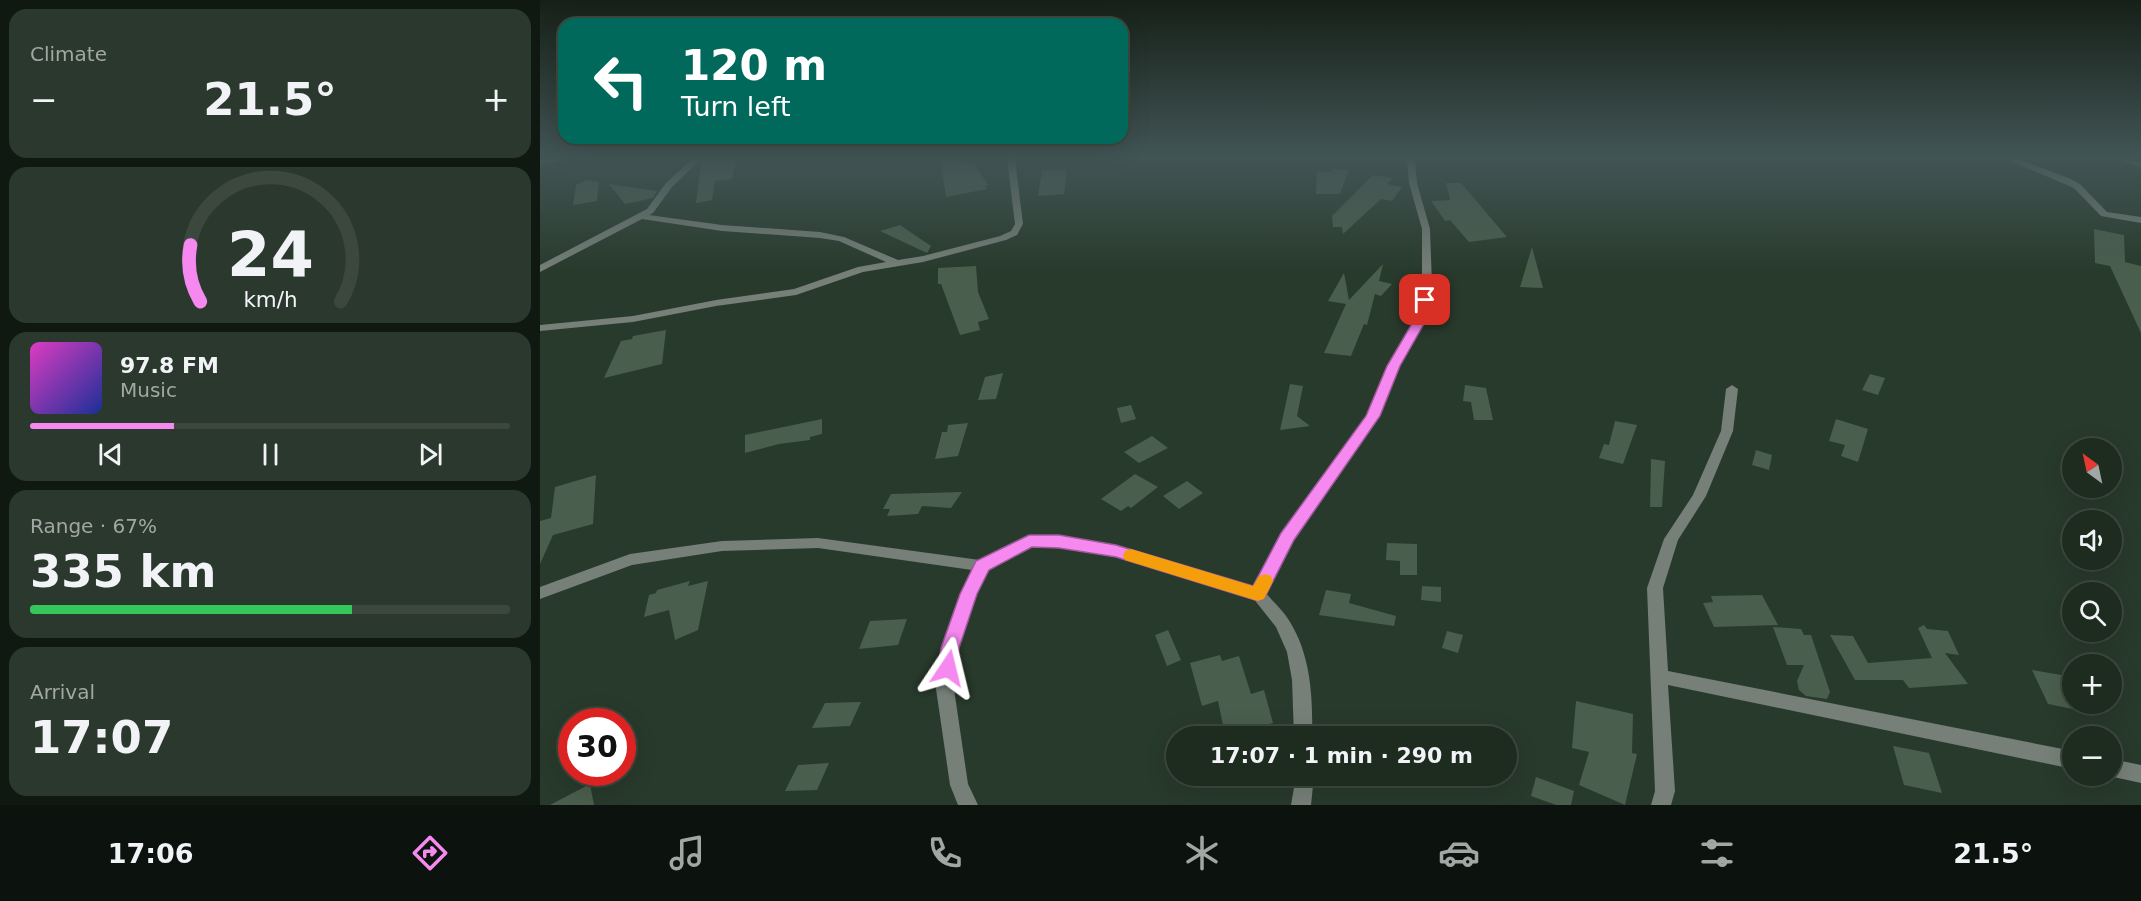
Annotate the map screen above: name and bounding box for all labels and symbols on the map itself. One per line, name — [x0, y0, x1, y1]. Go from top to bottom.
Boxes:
pin — [1399, 274, 1450, 325]
north arrow — [2062, 438, 2122, 498]
position arrow — [916, 636, 980, 700]
speed limit sign: 30 — [558, 708, 636, 786]

